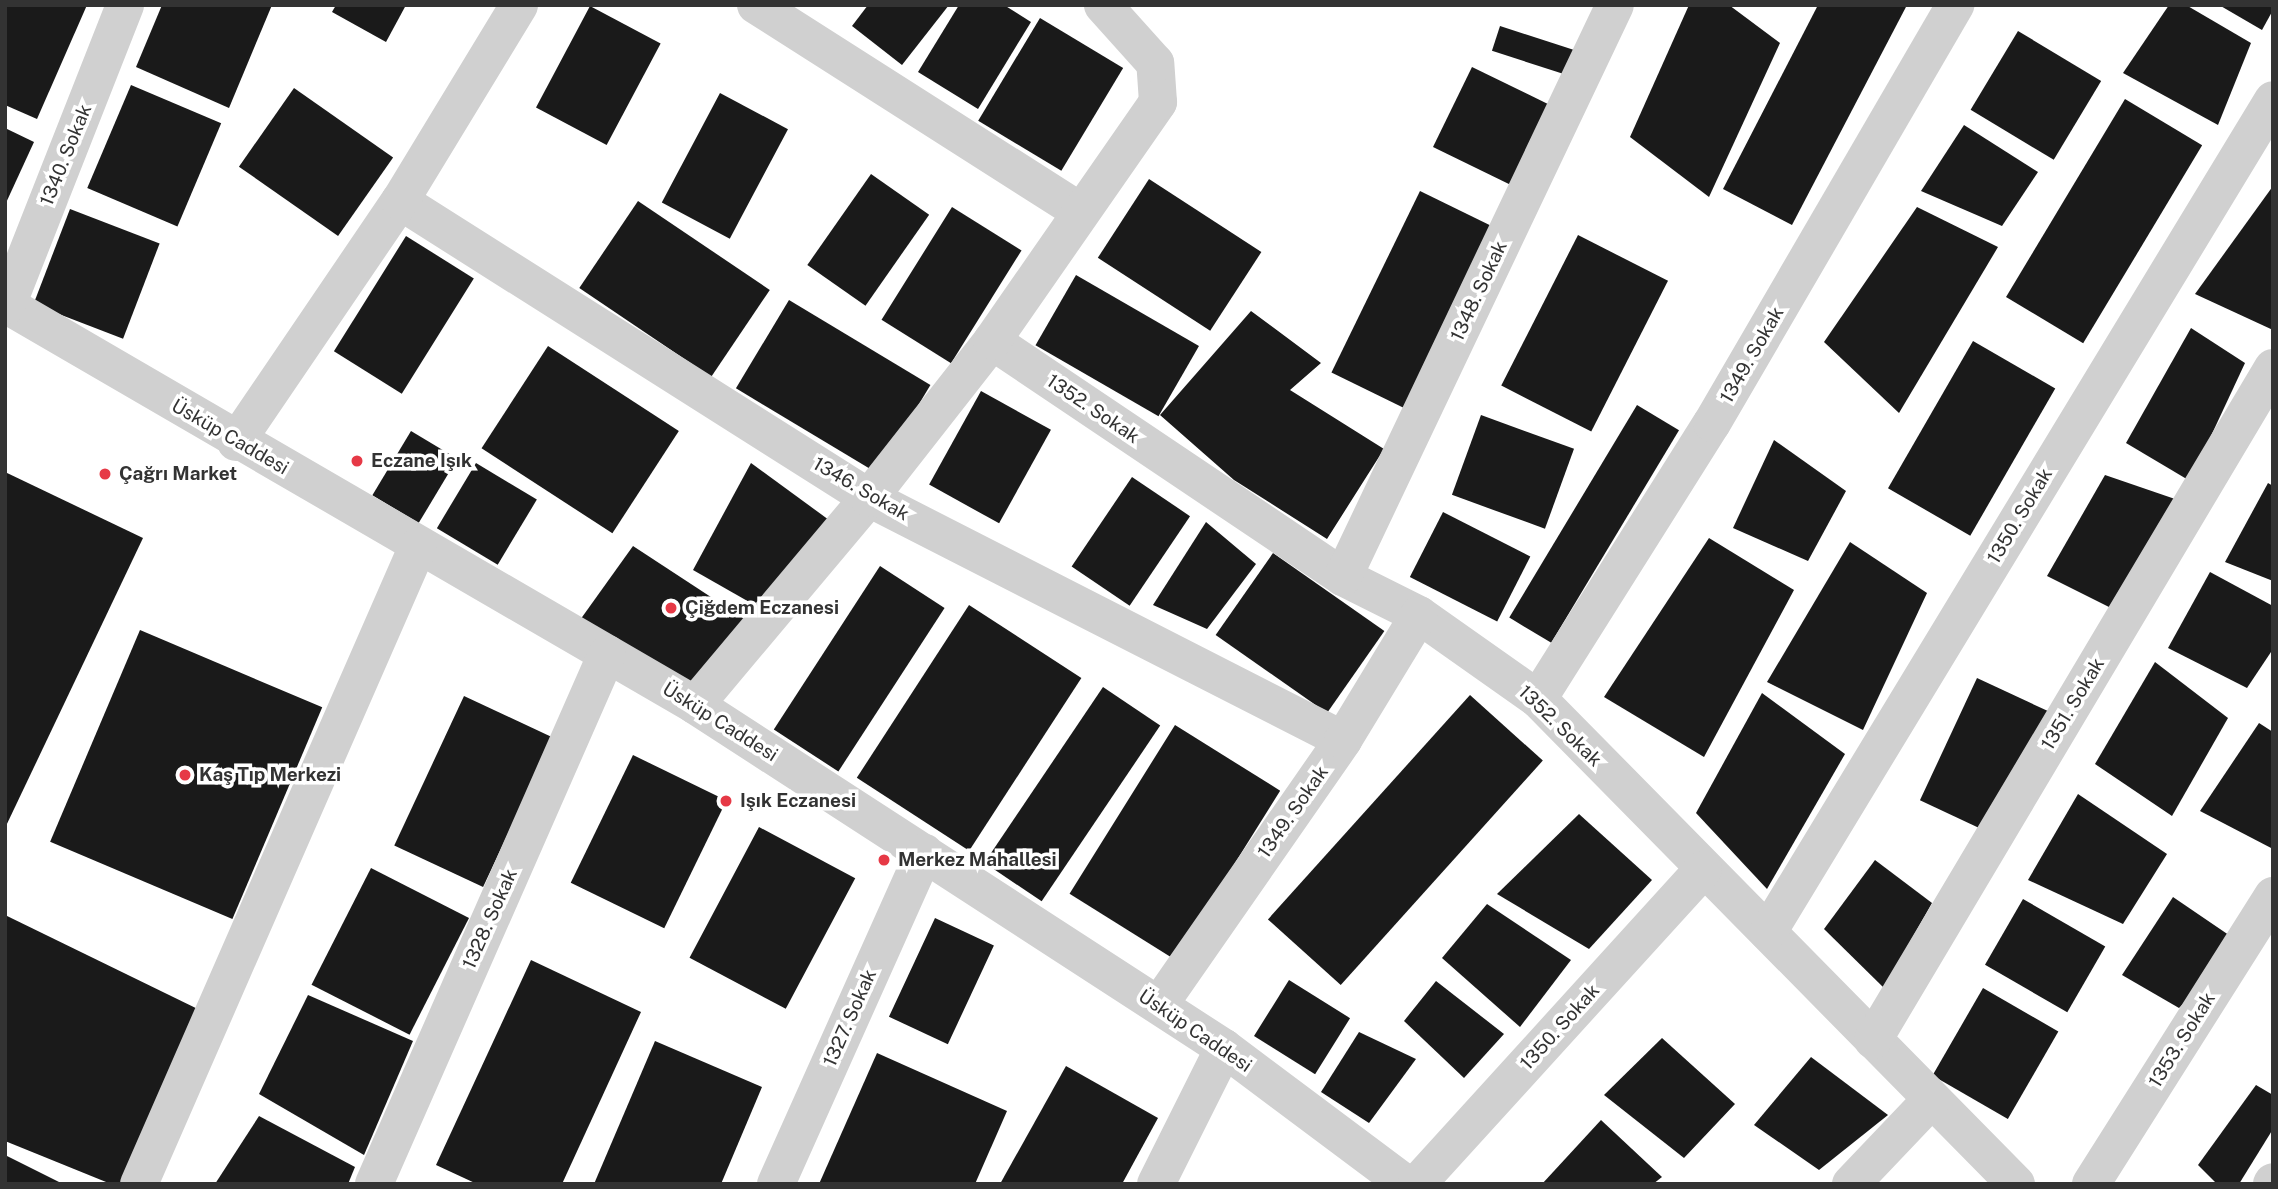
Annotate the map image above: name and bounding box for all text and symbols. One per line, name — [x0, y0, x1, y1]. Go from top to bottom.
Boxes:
street label: 1340. Sokak — [35, 101, 97, 209]
street label: 1348. Sokak — [1446, 237, 1512, 345]
street label: 1349. Sokak — [1715, 303, 1789, 407]
street label: 1352. Sokak — [1042, 370, 1144, 448]
street label: Üsküp Caddesi — [167, 394, 293, 480]
place label: Eczane Işık — [371, 450, 472, 472]
street label: 1346. Sokak — [809, 452, 913, 526]
marker: Eczane Işık — [349, 453, 365, 469]
place label: Çağrı Market — [119, 463, 237, 485]
street label: 1350. Sokak — [1983, 464, 2057, 568]
marker: Çağrı Market — [97, 466, 113, 482]
place label: Çiğdem Eczanesi — [685, 597, 839, 619]
marker: Çiğdem Eczanesi — [663, 600, 679, 616]
street label: 1351. Sokak — [2037, 654, 2109, 754]
street label: Üsküp Caddesi — [658, 677, 782, 767]
street label: 1352. Sokak — [1514, 681, 1606, 771]
street label: 1349. Sokak — [1253, 761, 1333, 863]
place label: Kaş Tıp Merkezi — [199, 764, 341, 786]
marker: Kaş Tıp Merkezi — [177, 767, 193, 783]
place label: Işık Eczanesi — [740, 790, 856, 812]
marker: Işık Eczanesi — [718, 793, 734, 809]
place label: Merkez Mahallesi — [898, 849, 1057, 871]
marker: Merkez Mahallesi — [876, 852, 892, 868]
street label: 1328. Sokak — [458, 865, 522, 973]
street label: 1327. Sokak — [818, 966, 882, 1070]
street label: 1350. Sokak — [1516, 979, 1604, 1075]
street label: Üsküp Caddesi — [1134, 985, 1256, 1077]
street label: 1353. Sokak — [2144, 988, 2220, 1092]

